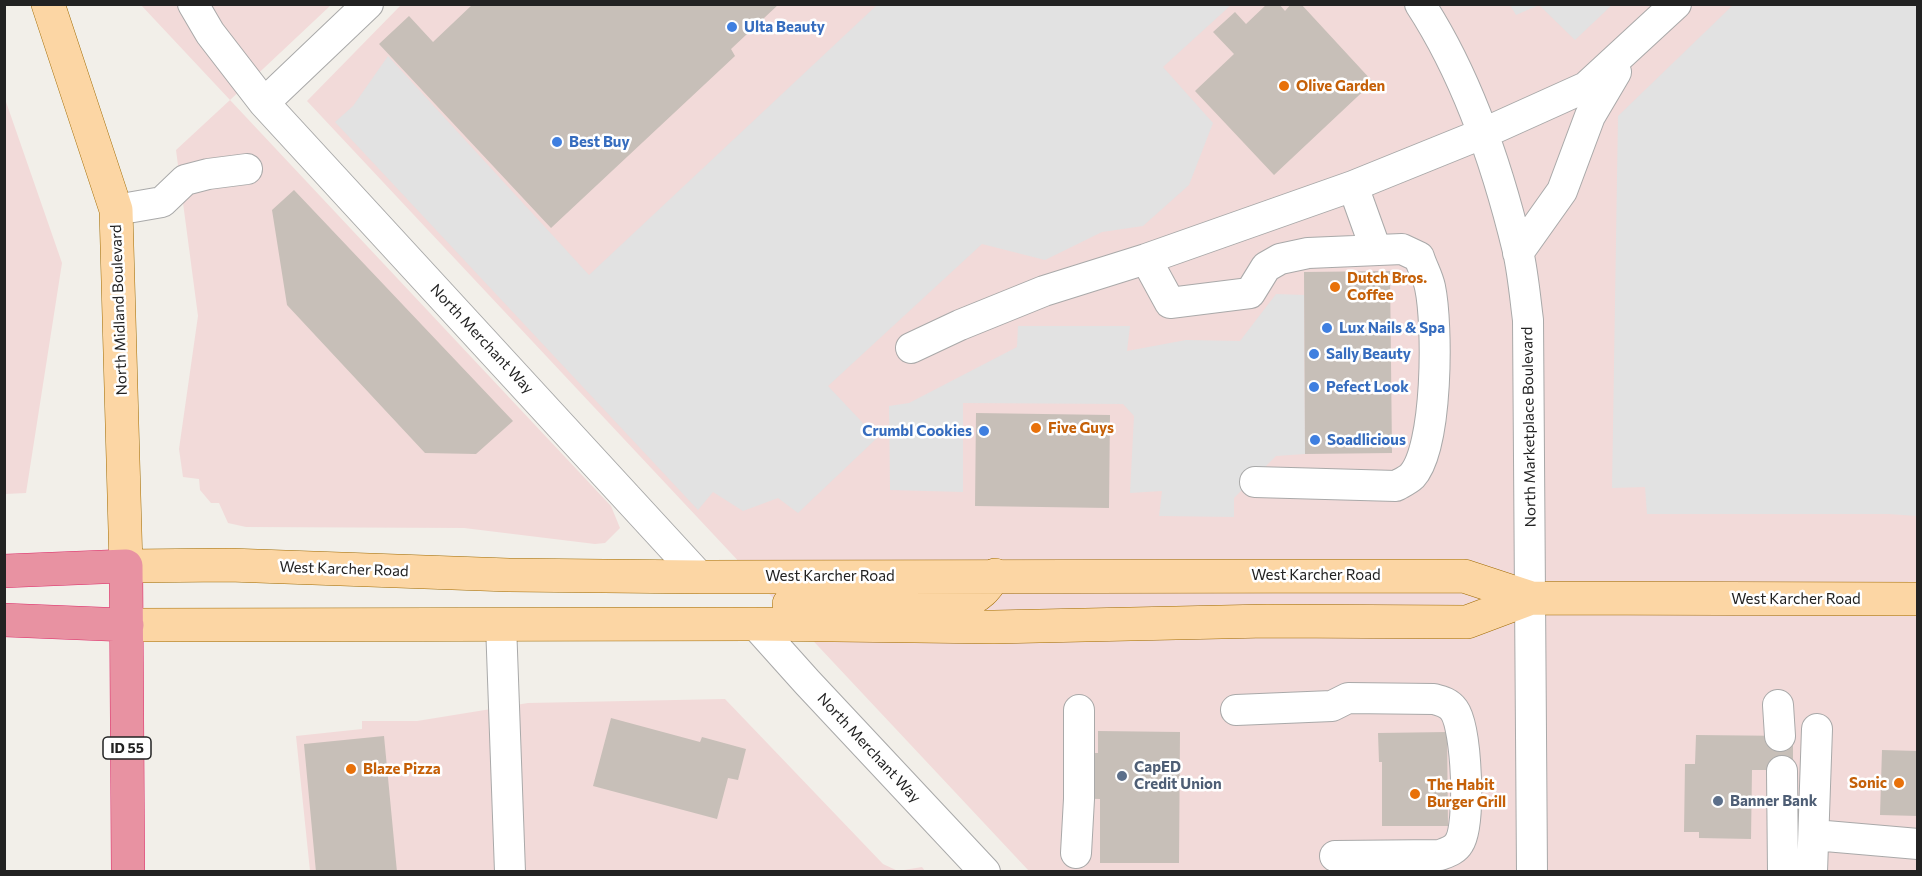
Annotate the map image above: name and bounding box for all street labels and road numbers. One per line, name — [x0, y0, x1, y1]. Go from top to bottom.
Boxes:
street label: North Midland Boulevard — [107, 224, 131, 396]
street label: North Merchant Way — [427, 280, 537, 398]
street label: North Marketplace Boulevard — [1518, 326, 1540, 528]
street label: West Karcher Road — [279, 558, 409, 580]
street label: West Karcher Road — [1251, 566, 1381, 584]
street label: West Karcher Road — [765, 567, 895, 585]
street label: West Karcher Road — [1731, 590, 1861, 608]
street label: North Merchant Way — [814, 689, 924, 807]
road number: ID 55 — [103, 737, 151, 759]

